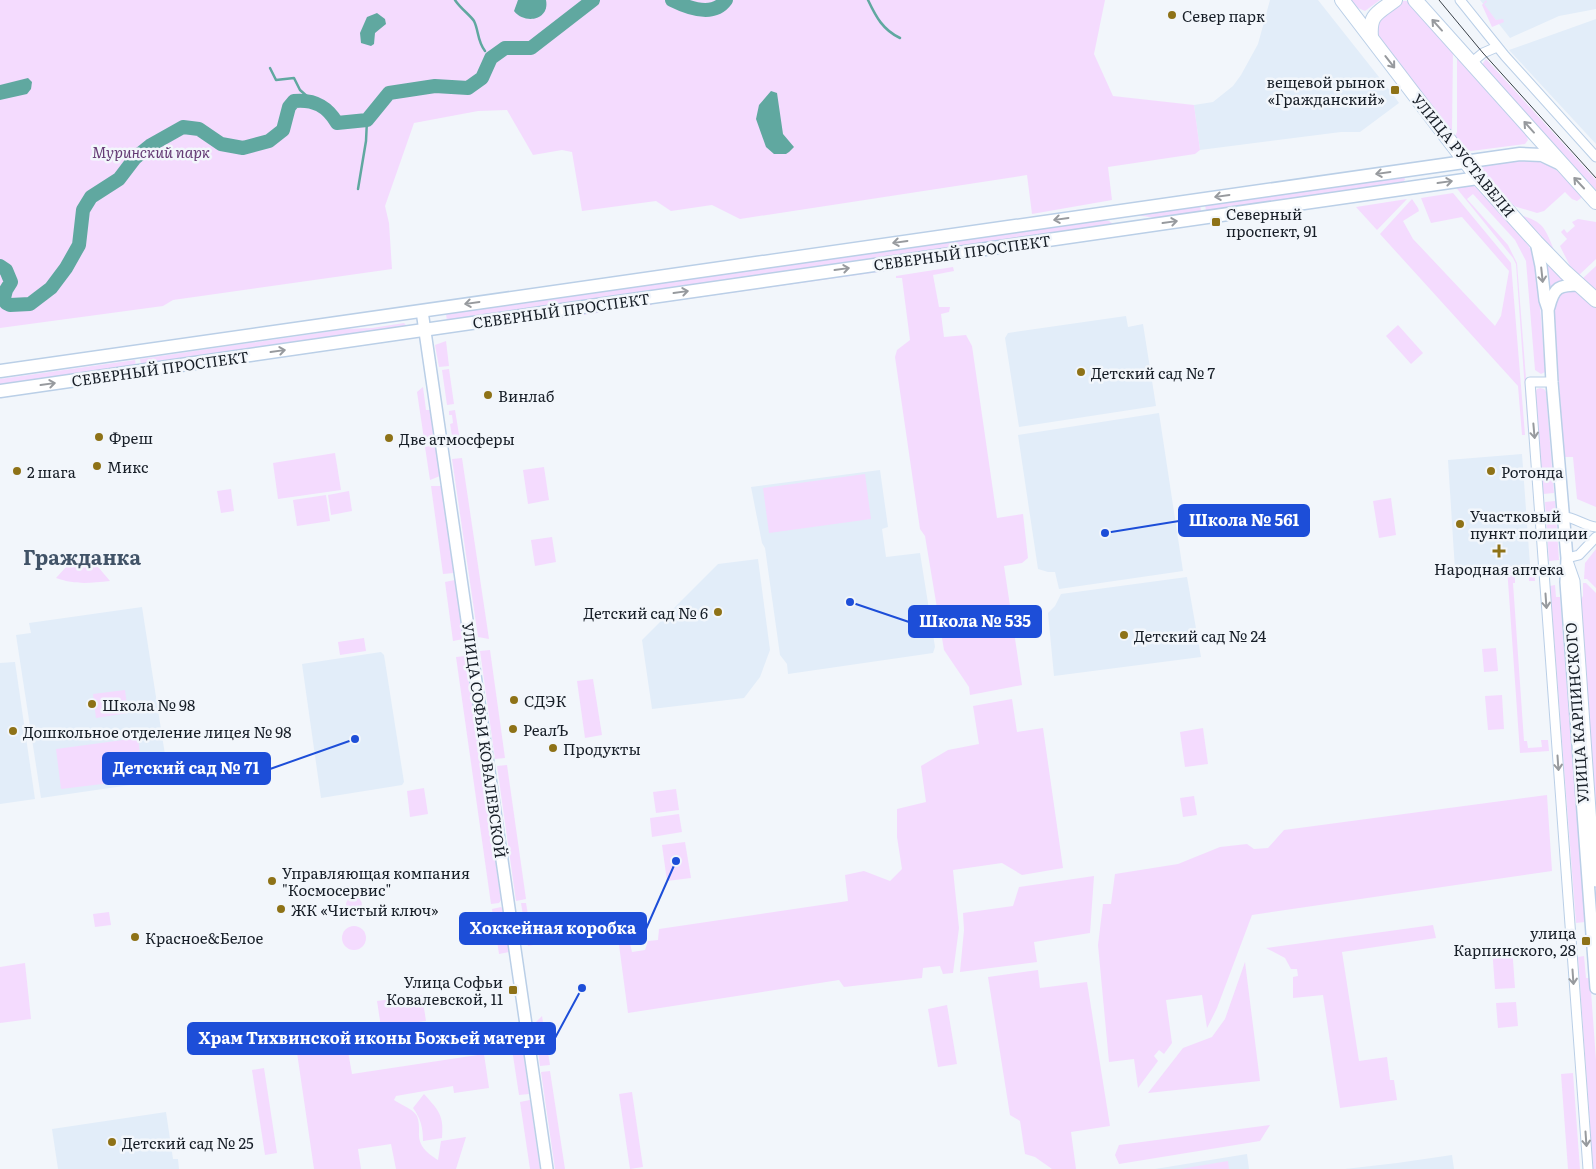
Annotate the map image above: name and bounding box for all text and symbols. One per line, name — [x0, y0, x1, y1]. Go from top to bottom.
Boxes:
place label: Север парк — [1182, 4, 1265, 27]
marker: Север парк — [1166, 9, 1178, 21]
one-way arrow — [1432, 19, 1443, 32]
one-way arrow — [1385, 55, 1396, 68]
place label: вещевой рынок «Гражданский» — [1267, 70, 1385, 110]
marker: вещевой рынок «Гражданский» — [1389, 84, 1401, 96]
street label: УЛИЦА РУСТАВЕЛИ — [1407, 88, 1521, 222]
one-way arrow — [1523, 121, 1534, 134]
park label: Муринский парк — [92, 140, 210, 163]
one-way arrow — [1375, 168, 1391, 178]
one-way arrow — [1573, 176, 1585, 189]
one-way arrow — [1436, 177, 1452, 187]
one-way arrow — [1214, 191, 1230, 201]
place label: Северный проспект, 91 — [1226, 202, 1317, 242]
one-way arrow — [1053, 214, 1069, 224]
marker: Северный проспект, 91 — [1210, 216, 1222, 228]
one-way arrow — [1161, 217, 1177, 227]
street label: СЕВЕРНЫЙ ПРОСПЕКТ — [872, 228, 1052, 276]
one-way arrow — [893, 237, 909, 247]
one-way arrow — [834, 264, 850, 274]
one-way arrow — [1538, 267, 1547, 283]
street label: СЕВЕРНЫЙ ПРОСПЕКТ — [471, 286, 651, 334]
one-way arrow — [673, 287, 689, 297]
one-way arrow — [465, 299, 481, 309]
street label: СЕВЕРНЫЙ ПРОСПЕКТ — [70, 344, 250, 392]
one-way arrow — [270, 346, 286, 356]
place label: Детский сад № 7 — [1091, 361, 1215, 384]
marker: Детский сад № 7 — [1075, 366, 1087, 378]
one-way arrow — [40, 379, 56, 389]
place label: Винлаб — [498, 384, 555, 407]
marker: Винлаб — [482, 389, 494, 401]
one-way arrow — [1529, 422, 1539, 438]
place label: Фреш — [109, 426, 153, 449]
place label: Две атмосферы — [399, 427, 515, 450]
marker: Фреш — [93, 431, 105, 443]
marker: Две атмосферы — [383, 432, 395, 444]
place label: Микс — [107, 455, 149, 478]
place label: 2 шага — [27, 460, 77, 483]
marker: Микс — [91, 460, 103, 472]
place label: Ротонда — [1501, 460, 1564, 483]
marker: 2 шага — [11, 465, 23, 477]
marker: Ротонда — [1485, 465, 1497, 477]
place label: Участковый пункт полиции — [1470, 504, 1588, 544]
callout: Школа № 561 — [1179, 505, 1309, 536]
text: Школа № 561 — [1189, 507, 1300, 531]
marker: Участковый пункт полиции — [1454, 518, 1466, 530]
district label: Гражданка — [23, 541, 142, 571]
marker: Народная аптека — [1493, 545, 1505, 557]
place label: Народная аптека — [1434, 557, 1565, 580]
one-way arrow — [1542, 592, 1551, 608]
place label: Детский сад № 6 — [583, 601, 708, 624]
marker: Детский сад № 6 — [712, 606, 724, 618]
callout: Школа № 535 — [909, 606, 1041, 637]
text: Школа № 535 — [919, 608, 1031, 632]
street label: УЛИЦА СОФЬИ КОВАЛЕВСКОЙ — [457, 620, 513, 860]
street label: УЛИЦА КАРПИНСКОГО — [1558, 622, 1594, 804]
place label: Детский сад № 24 — [1134, 624, 1266, 647]
marker: Детский сад № 24 — [1118, 629, 1130, 641]
place label: СДЭК — [524, 689, 566, 712]
place label: Школа № 98 — [102, 693, 195, 716]
marker: СДЭК — [508, 694, 520, 706]
marker: Школа № 98 — [86, 698, 98, 710]
place label: РеалЪ — [523, 718, 569, 741]
place label: Дошкольное отделение лицея № 98 — [23, 720, 291, 743]
marker: РеалЪ — [507, 723, 519, 735]
marker: Дошкольное отделение лицея № 98 — [7, 725, 19, 737]
place label: Продукты — [563, 737, 641, 760]
marker: Продукты — [547, 742, 559, 754]
callout: Детский сад № 71 — [103, 753, 270, 784]
one-way arrow — [1553, 754, 1562, 770]
text: Детский сад № 71 — [113, 755, 260, 779]
place label: Управляющая компания "Космосервис" — [282, 861, 470, 901]
marker: Управляющая компания "Космосервис" — [266, 875, 278, 887]
place label: ЖК «Чистый ключ» — [291, 898, 439, 921]
marker: ЖК «Чистый ключ» — [275, 903, 287, 915]
callout: Хоккейная коробка — [460, 913, 646, 944]
text: Хоккейная коробка — [470, 915, 637, 939]
place label: улица Карпинского, 28 — [1453, 921, 1577, 961]
place label: Красное&Белое — [145, 926, 263, 949]
marker: Красное&Белое — [129, 931, 141, 943]
marker: улица Карпинского, 28 — [1580, 935, 1592, 947]
one-way arrow — [1569, 969, 1578, 985]
place label: Улица Софьи Ковалевской, 11 — [386, 970, 503, 1010]
marker: Улица Софьи Ковалевской, 11 — [507, 984, 519, 996]
callout: Храм Тихвинской иконы Божьей матери — [188, 1023, 555, 1054]
text: Храм Тихвинской иконы Божьей матери — [199, 1025, 545, 1049]
place label: Детский сад № 25 — [122, 1131, 254, 1154]
one-way arrow — [1581, 1131, 1590, 1147]
marker: Детский сад № 25 — [106, 1136, 118, 1148]

